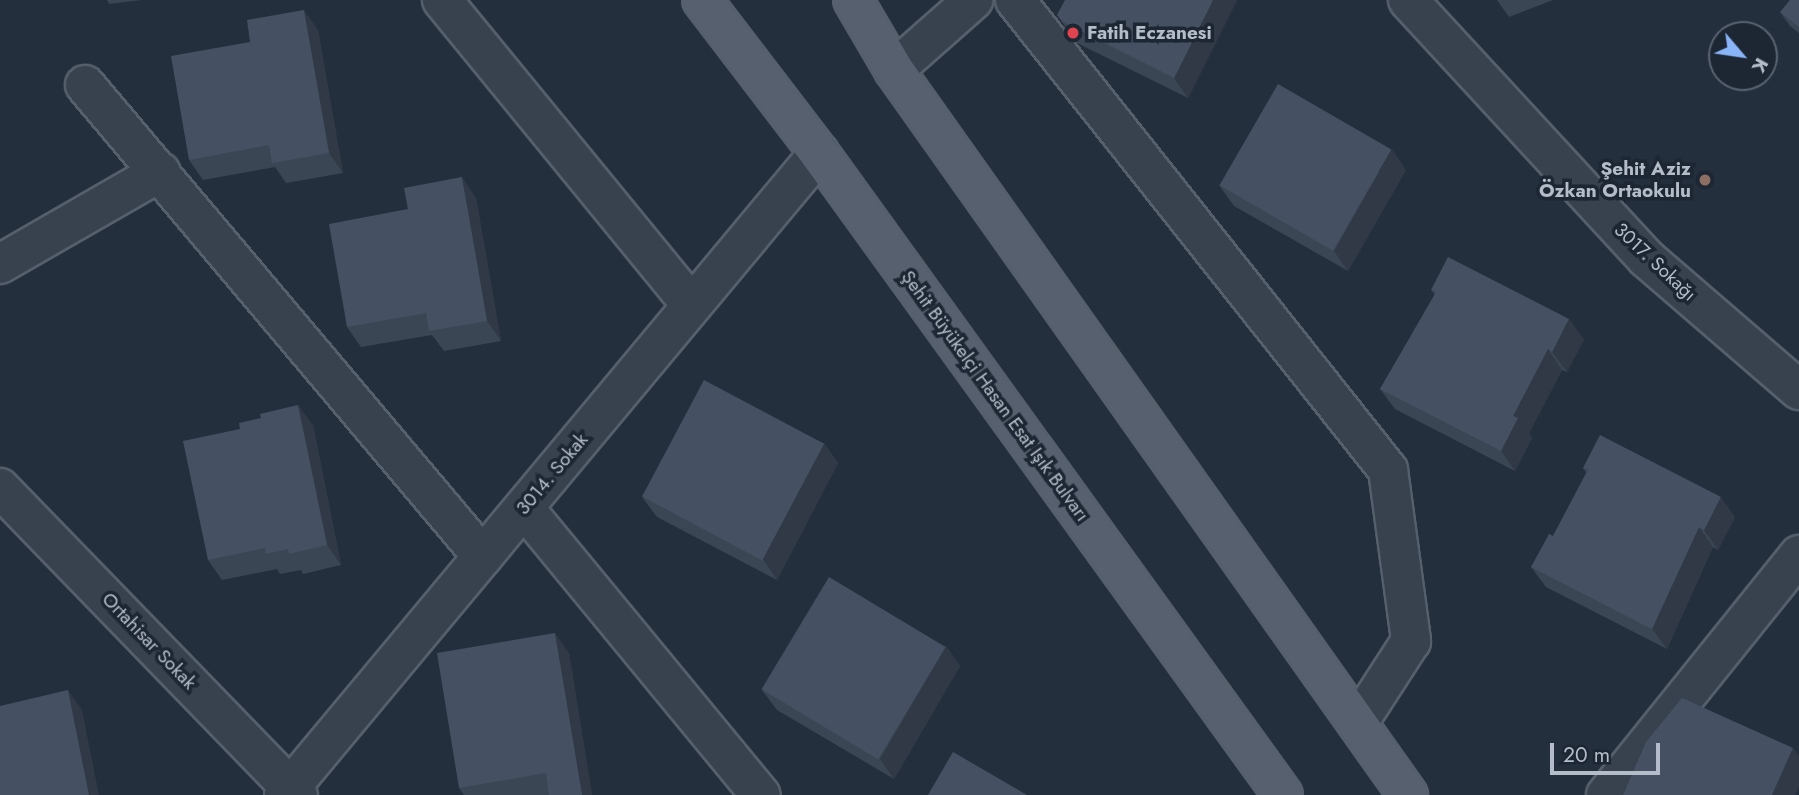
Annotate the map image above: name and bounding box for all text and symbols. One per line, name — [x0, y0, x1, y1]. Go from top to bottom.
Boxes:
north arrow — [1708, 21, 1778, 91]
place label: Fatih Eczanesi — [1087, 22, 1212, 44]
marker: Fatih Eczanesi — [1065, 25, 1081, 41]
text: K — [1745, 53, 1775, 78]
place label: Şehit Aziz Özkan Ortaokulu — [1539, 158, 1691, 202]
marker: Şehit Aziz Özkan Ortaokulu — [1697, 172, 1713, 188]
street label: 3017. Sokağı — [1609, 218, 1701, 306]
street label: Şehit Büyükelçi Hasan Esat Işık Bulvarı — [896, 266, 1094, 526]
street label: 3014. Sokak — [511, 429, 593, 519]
street label: Ortahisar Sokak — [97, 588, 201, 694]
scale bar — [1554, 728, 1664, 772]
text: 20 m — [1563, 740, 1610, 770]

